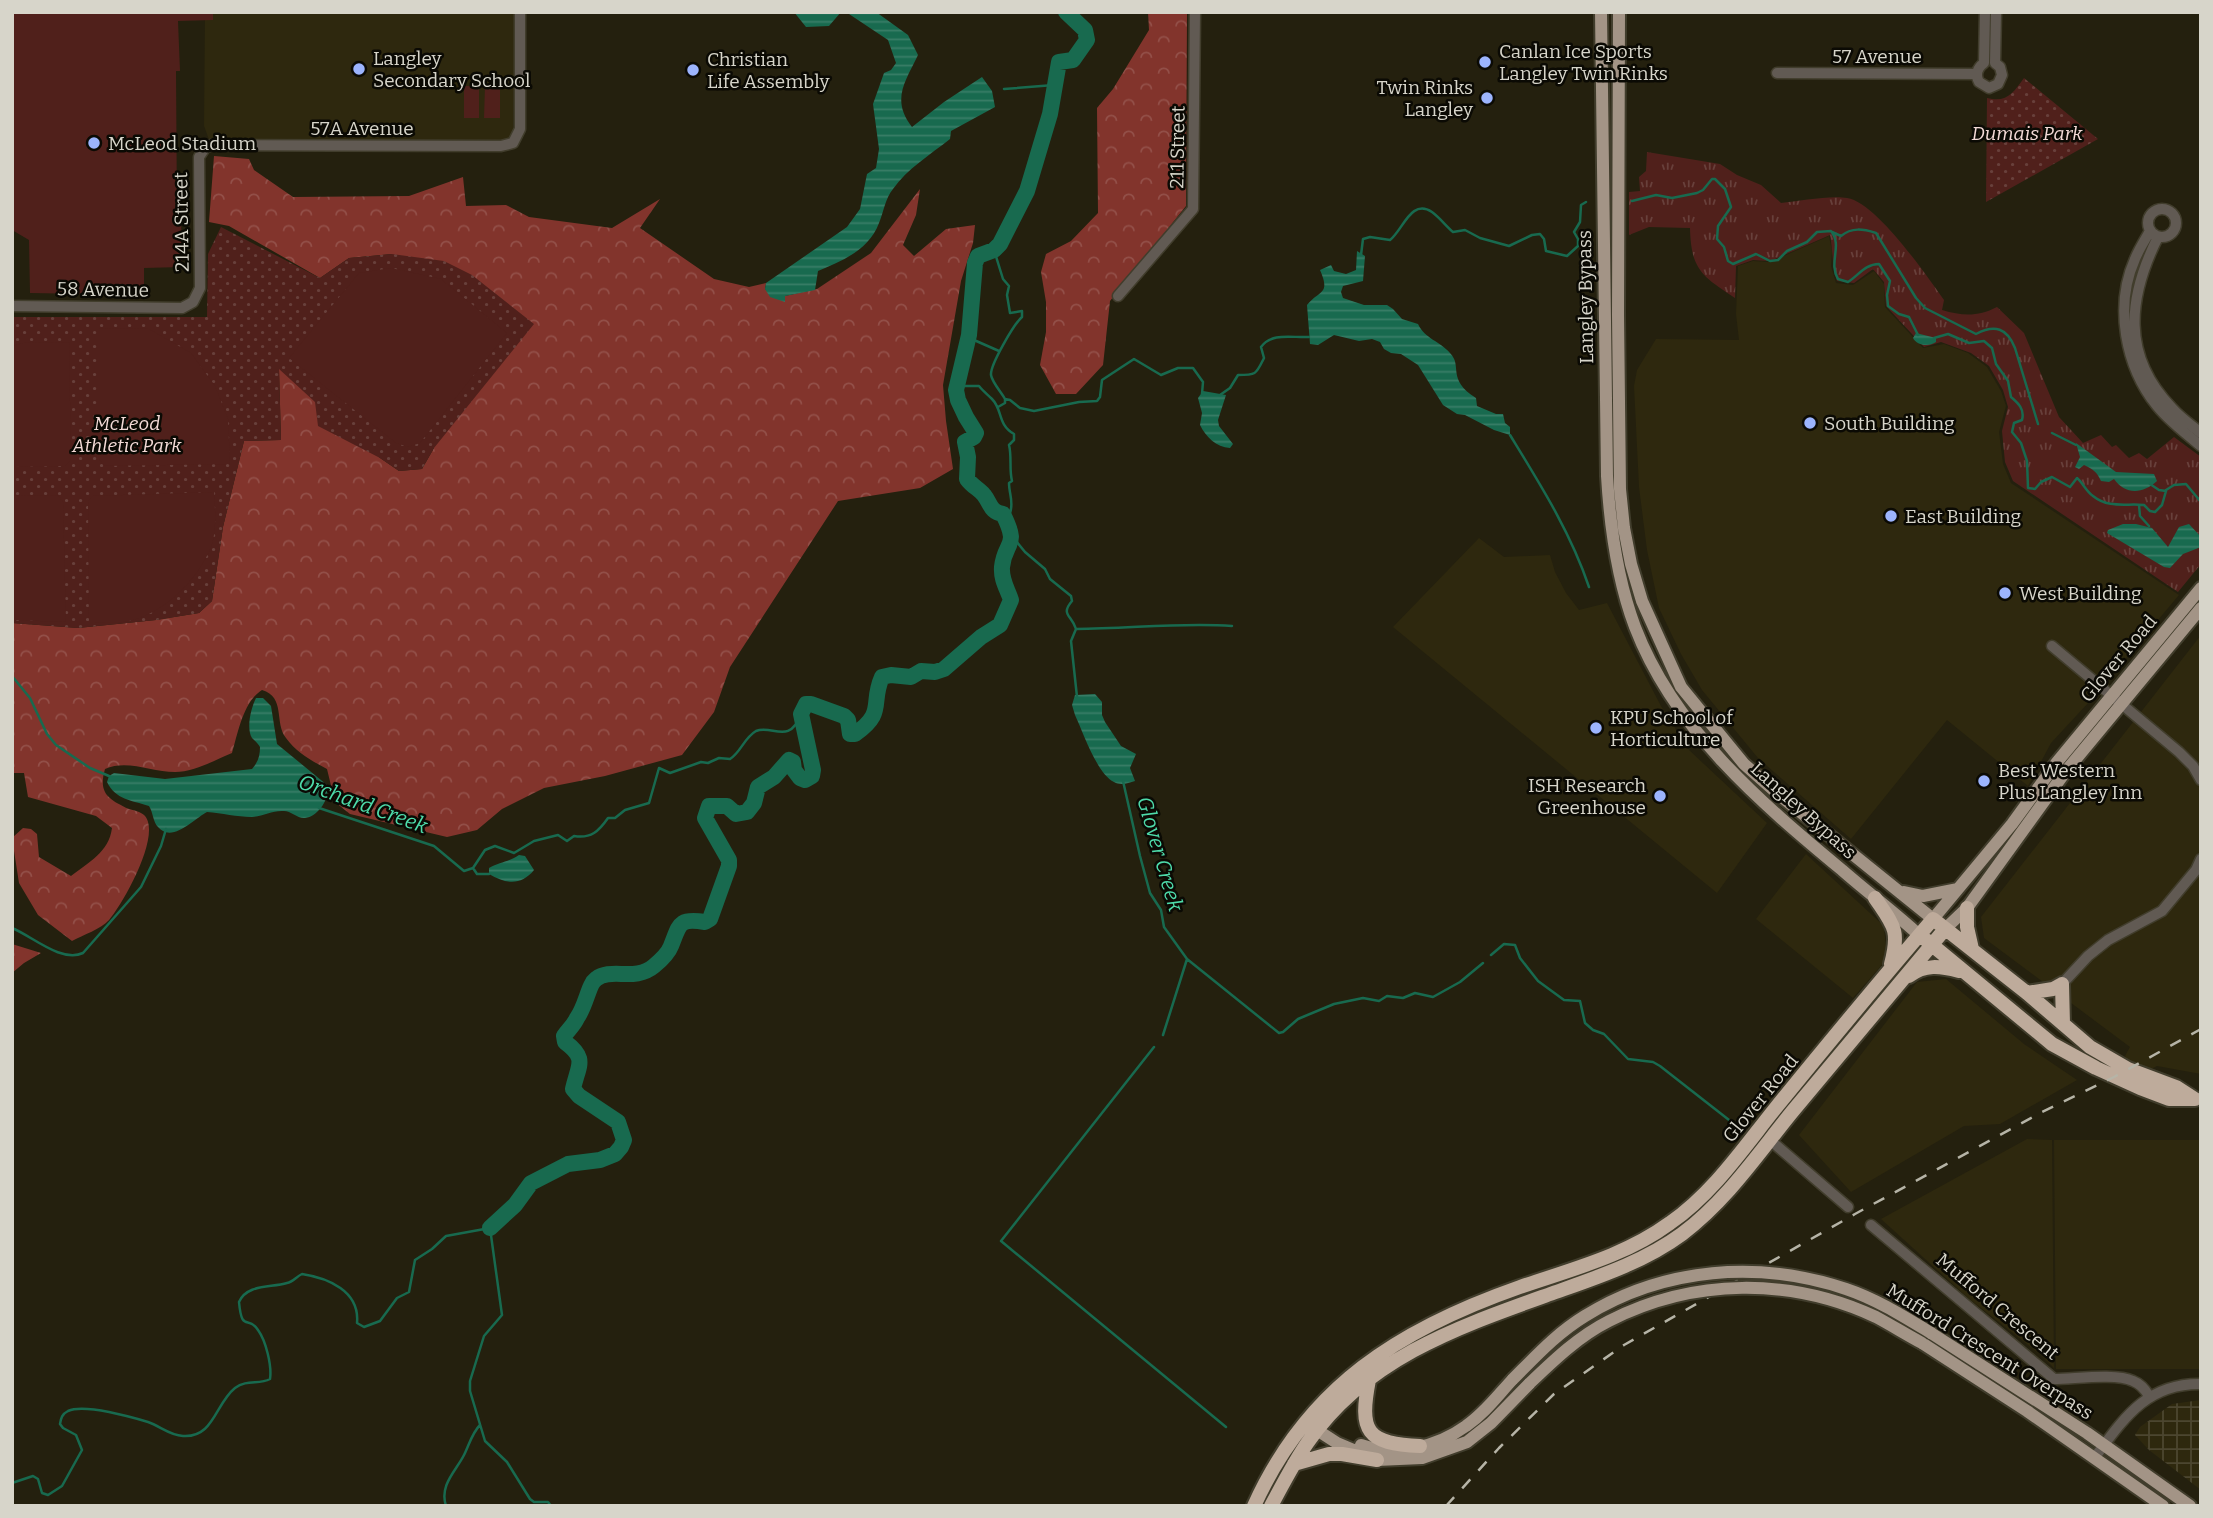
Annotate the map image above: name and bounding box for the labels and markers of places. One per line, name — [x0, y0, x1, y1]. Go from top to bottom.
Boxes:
place label: Canlan Ice Sports Langley Twin Rinks — [1499, 40, 1668, 85]
place label: Langley Secondary School — [373, 47, 531, 92]
place label: Christian Life Assembly — [707, 48, 830, 93]
marker: Canlan Ice Sports Langley Twin Rinks — [1477, 54, 1493, 70]
marker: Langley Secondary School — [351, 61, 367, 77]
marker: Christian Life Assembly — [685, 62, 701, 78]
place label: Twin Rinks Langley — [1376, 76, 1474, 121]
marker: Twin Rinks Langley — [1479, 90, 1495, 106]
place label: McLeod Stadium — [108, 132, 256, 155]
marker: McLeod Stadium — [86, 135, 102, 151]
place label: South Building — [1824, 412, 1955, 435]
marker: South Building — [1802, 415, 1818, 431]
place label: East Building — [1905, 505, 2021, 528]
marker: East Building — [1883, 508, 1899, 524]
place label: West Building — [2019, 582, 2142, 605]
marker: West Building — [1997, 585, 2013, 601]
place label: KPU School of Horticulture — [1610, 706, 1734, 751]
marker: KPU School of Horticulture — [1588, 720, 1604, 736]
place label: Best Western Plus Langley Inn — [1998, 759, 2142, 804]
marker: Best Western Plus Langley Inn — [1976, 773, 1992, 789]
place label: ISH Research Greenhouse — [1528, 774, 1646, 819]
marker: ISH Research Greenhouse — [1652, 788, 1668, 804]

